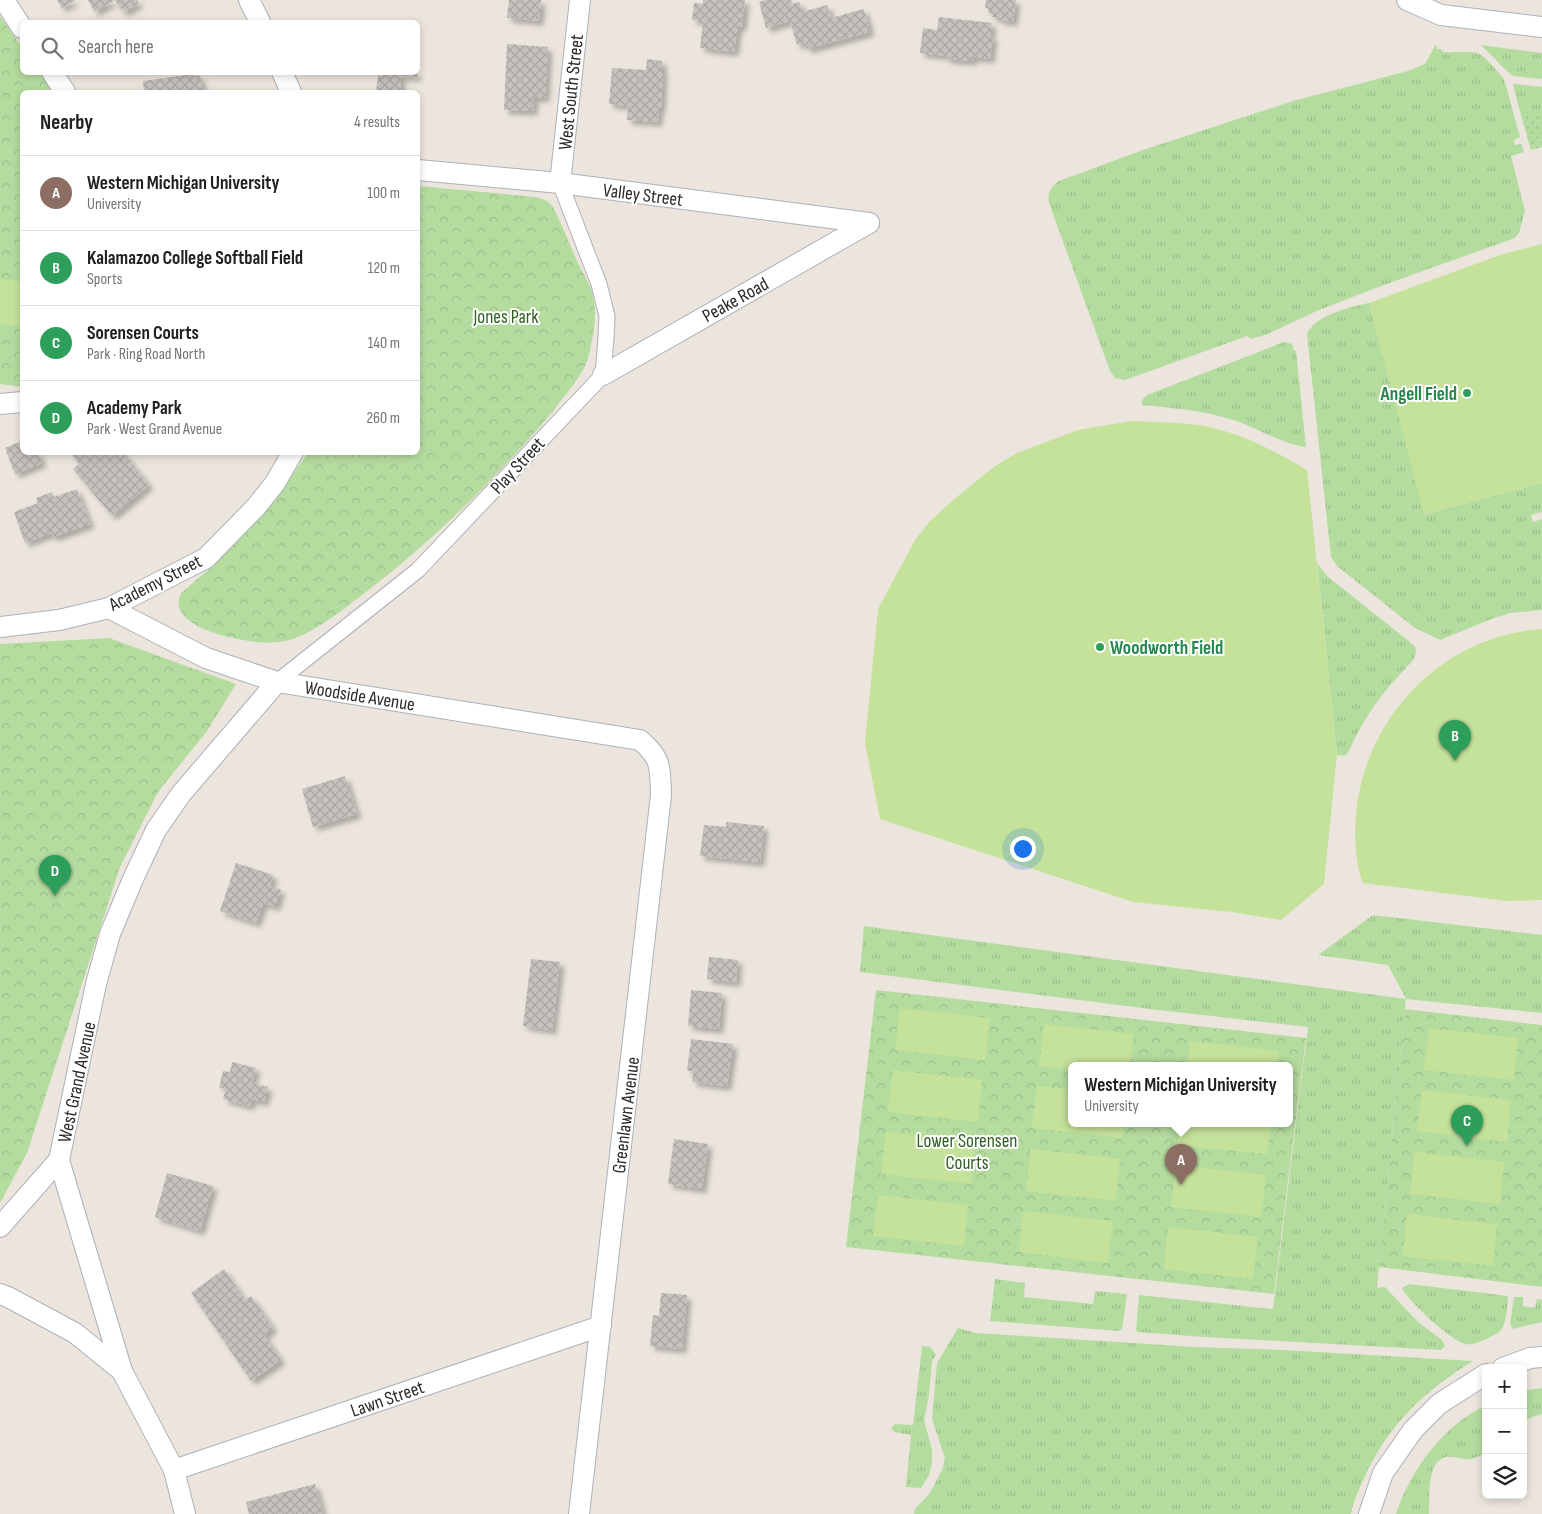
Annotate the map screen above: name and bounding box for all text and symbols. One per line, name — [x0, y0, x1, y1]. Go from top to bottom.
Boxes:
search box — [20, 20, 420, 75]
street label: West South Street — [554, 33, 589, 151]
icon: search — [38, 34, 66, 62]
text: Search here — [78, 36, 154, 59]
text: Nearby — [40, 110, 93, 135]
text: 4 results — [354, 113, 400, 132]
text: Western Michigan University — [87, 172, 279, 195]
street label: Valley Street — [602, 179, 684, 212]
text: A — [52, 184, 60, 203]
text: 100 m — [367, 184, 400, 203]
text: University — [87, 195, 141, 214]
text: Kalamazoo College Softball Field — [87, 247, 303, 270]
text: B — [52, 259, 60, 278]
text: 120 m — [368, 259, 400, 278]
text: Sports — [87, 270, 122, 289]
street label: Peake Road — [699, 273, 773, 328]
park label: Jones Park — [472, 306, 539, 329]
text: Sorensen Courts — [87, 322, 199, 345]
text: C — [52, 334, 60, 353]
text: 140 m — [368, 334, 400, 353]
text: Park · Ring Road North — [87, 345, 205, 364]
place label: Angell Field — [1380, 383, 1457, 406]
marker: Angell Field — [1461, 387, 1473, 399]
text: Academy Park — [87, 397, 182, 420]
text: D — [52, 409, 60, 428]
text: 260 m — [366, 409, 400, 428]
text: Park · West Grand Avenue — [87, 420, 222, 439]
street label: Play Street — [486, 433, 550, 499]
street label: Academy Street — [104, 550, 206, 617]
place label: Woodworth Field — [1110, 637, 1223, 660]
marker: Woodworth Field — [1094, 641, 1106, 653]
street label: Woodside Avenue — [303, 676, 416, 717]
pin: B — [1439, 720, 1471, 761]
your location — [1010, 836, 1036, 862]
pin: D — [39, 855, 71, 896]
street label: West Grand Avenue — [53, 1020, 101, 1145]
street label: Greenlawn Avenue — [608, 1056, 645, 1175]
popup — [1068, 1062, 1293, 1127]
text: Western Michigan University — [1084, 1074, 1277, 1097]
text: University — [1084, 1097, 1139, 1116]
pin: C — [1451, 1105, 1483, 1146]
park label: Lower Sorensen Courts — [917, 1130, 1017, 1175]
pin: A — [1165, 1144, 1197, 1185]
map controls — [1482, 1364, 1527, 1499]
button: + — [1482, 1364, 1527, 1409]
street label: Lawn Street — [348, 1376, 427, 1423]
button: − — [1482, 1409, 1527, 1454]
button: layers — [1482, 1454, 1527, 1499]

